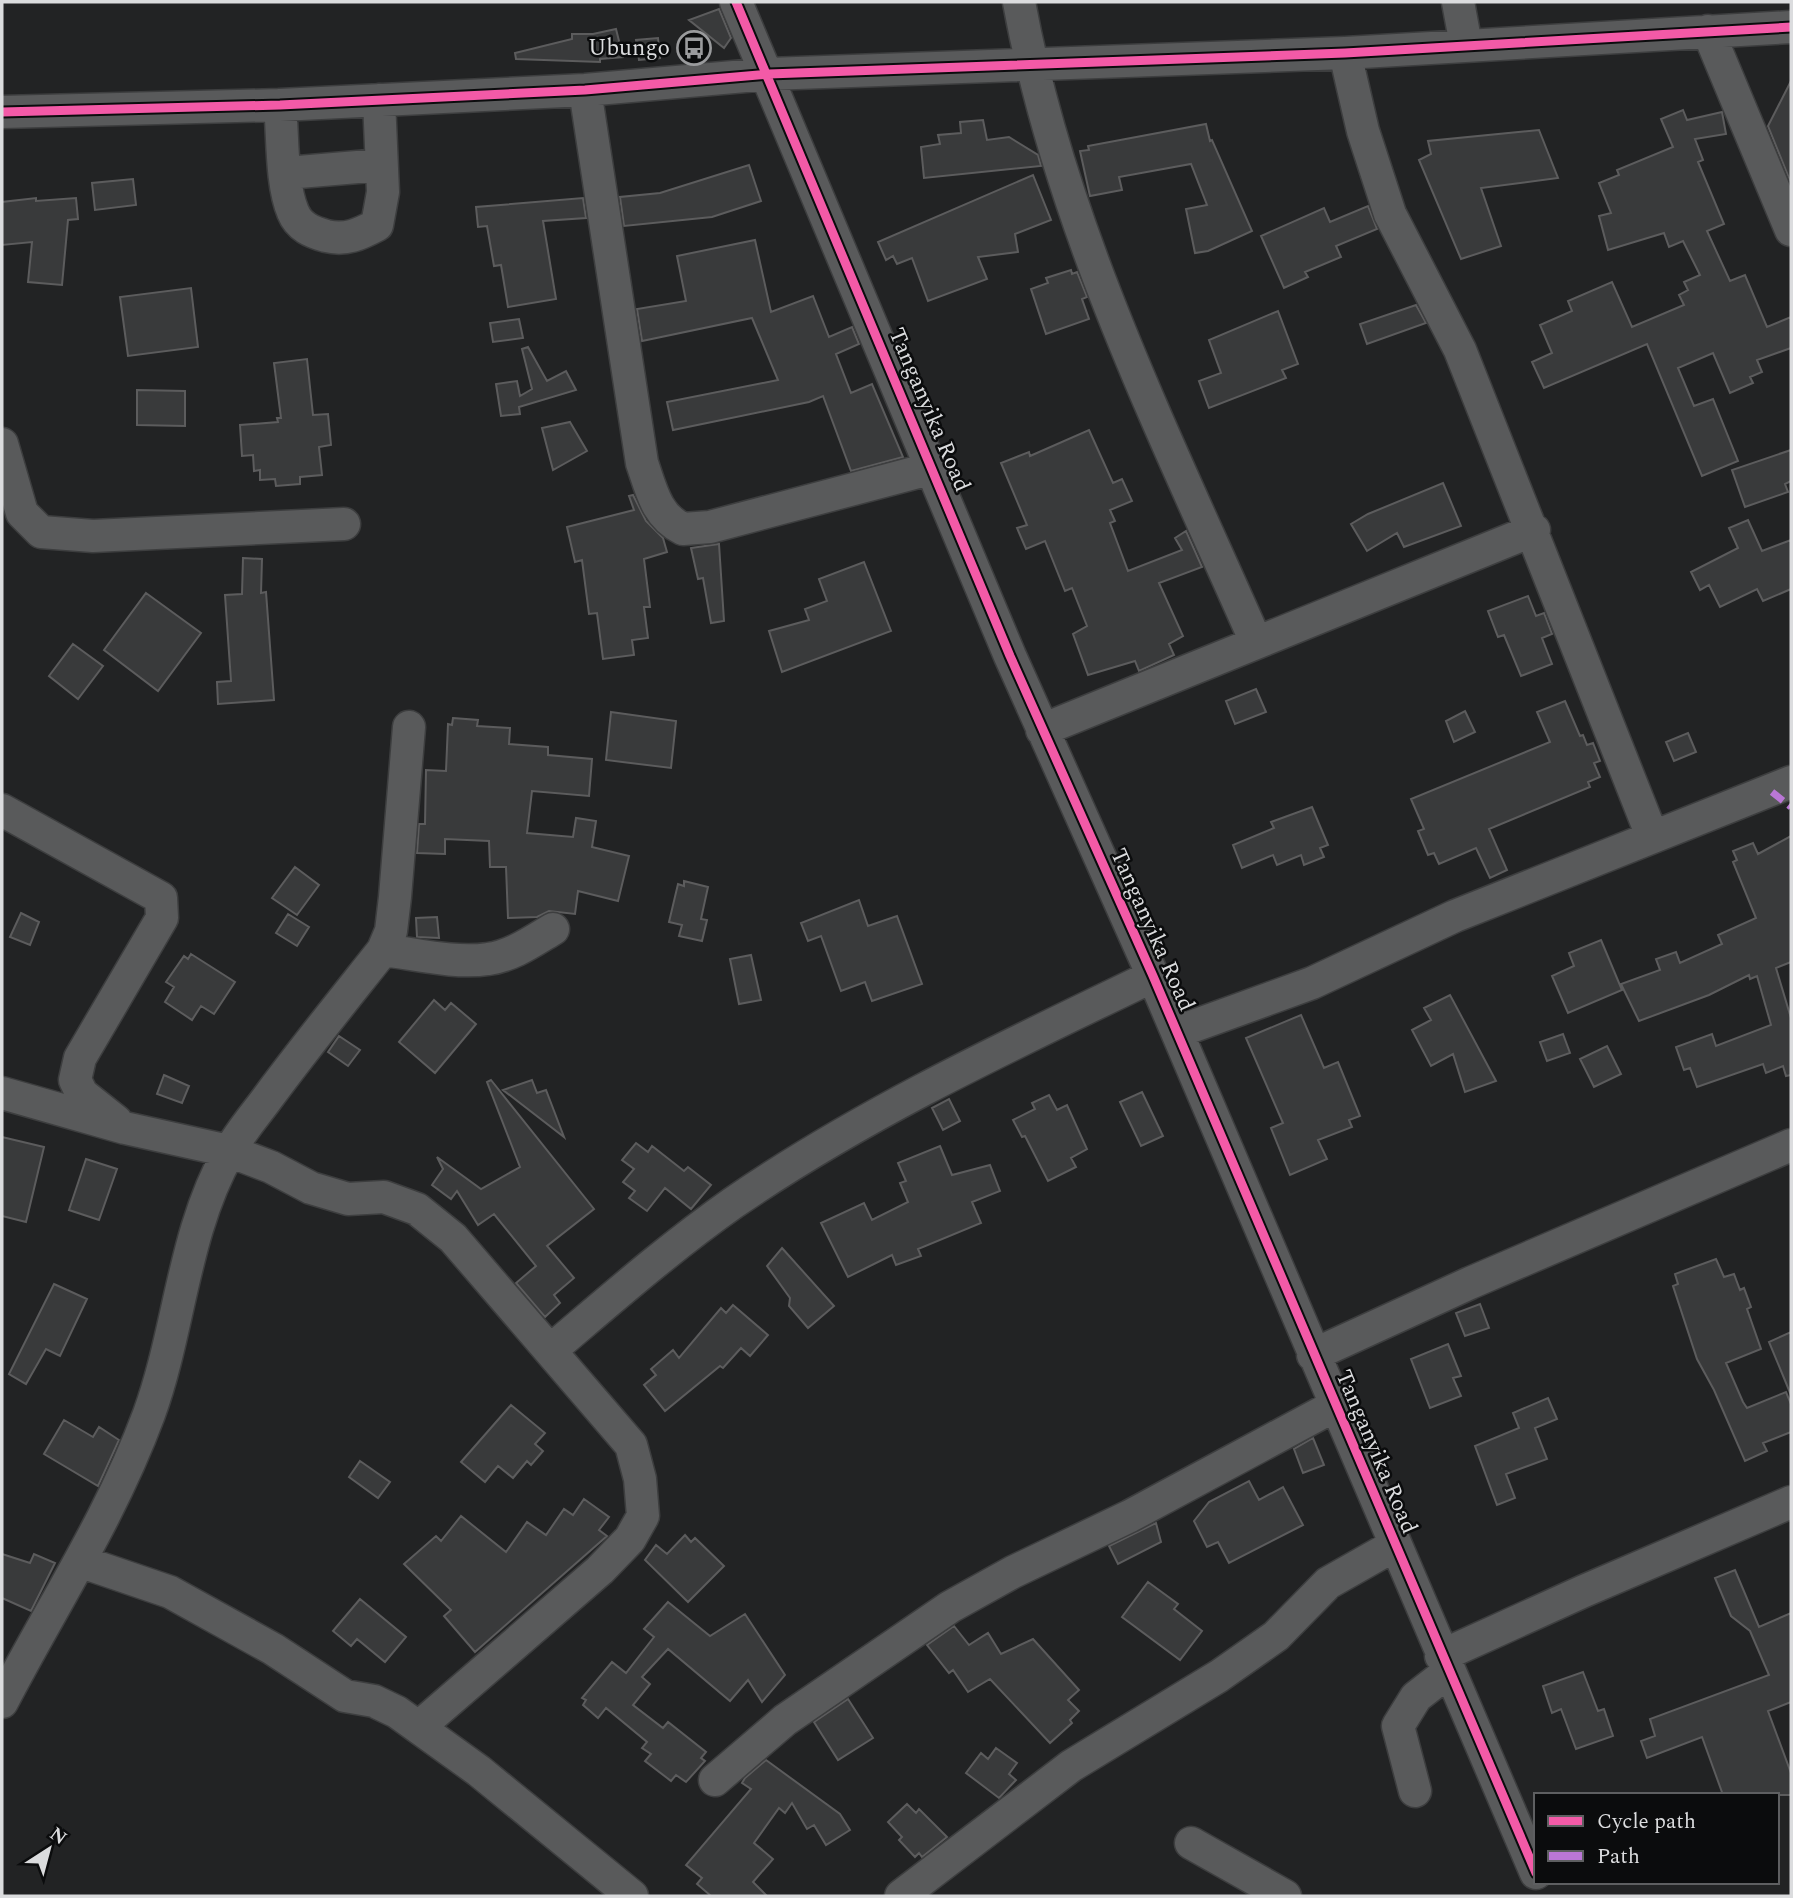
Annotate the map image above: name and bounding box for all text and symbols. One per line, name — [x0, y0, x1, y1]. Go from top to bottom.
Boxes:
bus stop icon: Ubungo — [675, 29, 713, 67]
place label: Ubungo — [588, 31, 670, 66]
street label: Tanganyika Road — [879, 322, 979, 498]
street label: Tanganyika Road — [1100, 843, 1204, 1017]
street label: Tanganyika Road — [1326, 1364, 1426, 1540]
legend — [1534, 1793, 1779, 1884]
text: Cycle path — [1597, 1806, 1696, 1838]
north arrow — [14, 1814, 84, 1884]
text: N — [43, 1820, 73, 1853]
text: Path — [1597, 1841, 1640, 1873]

